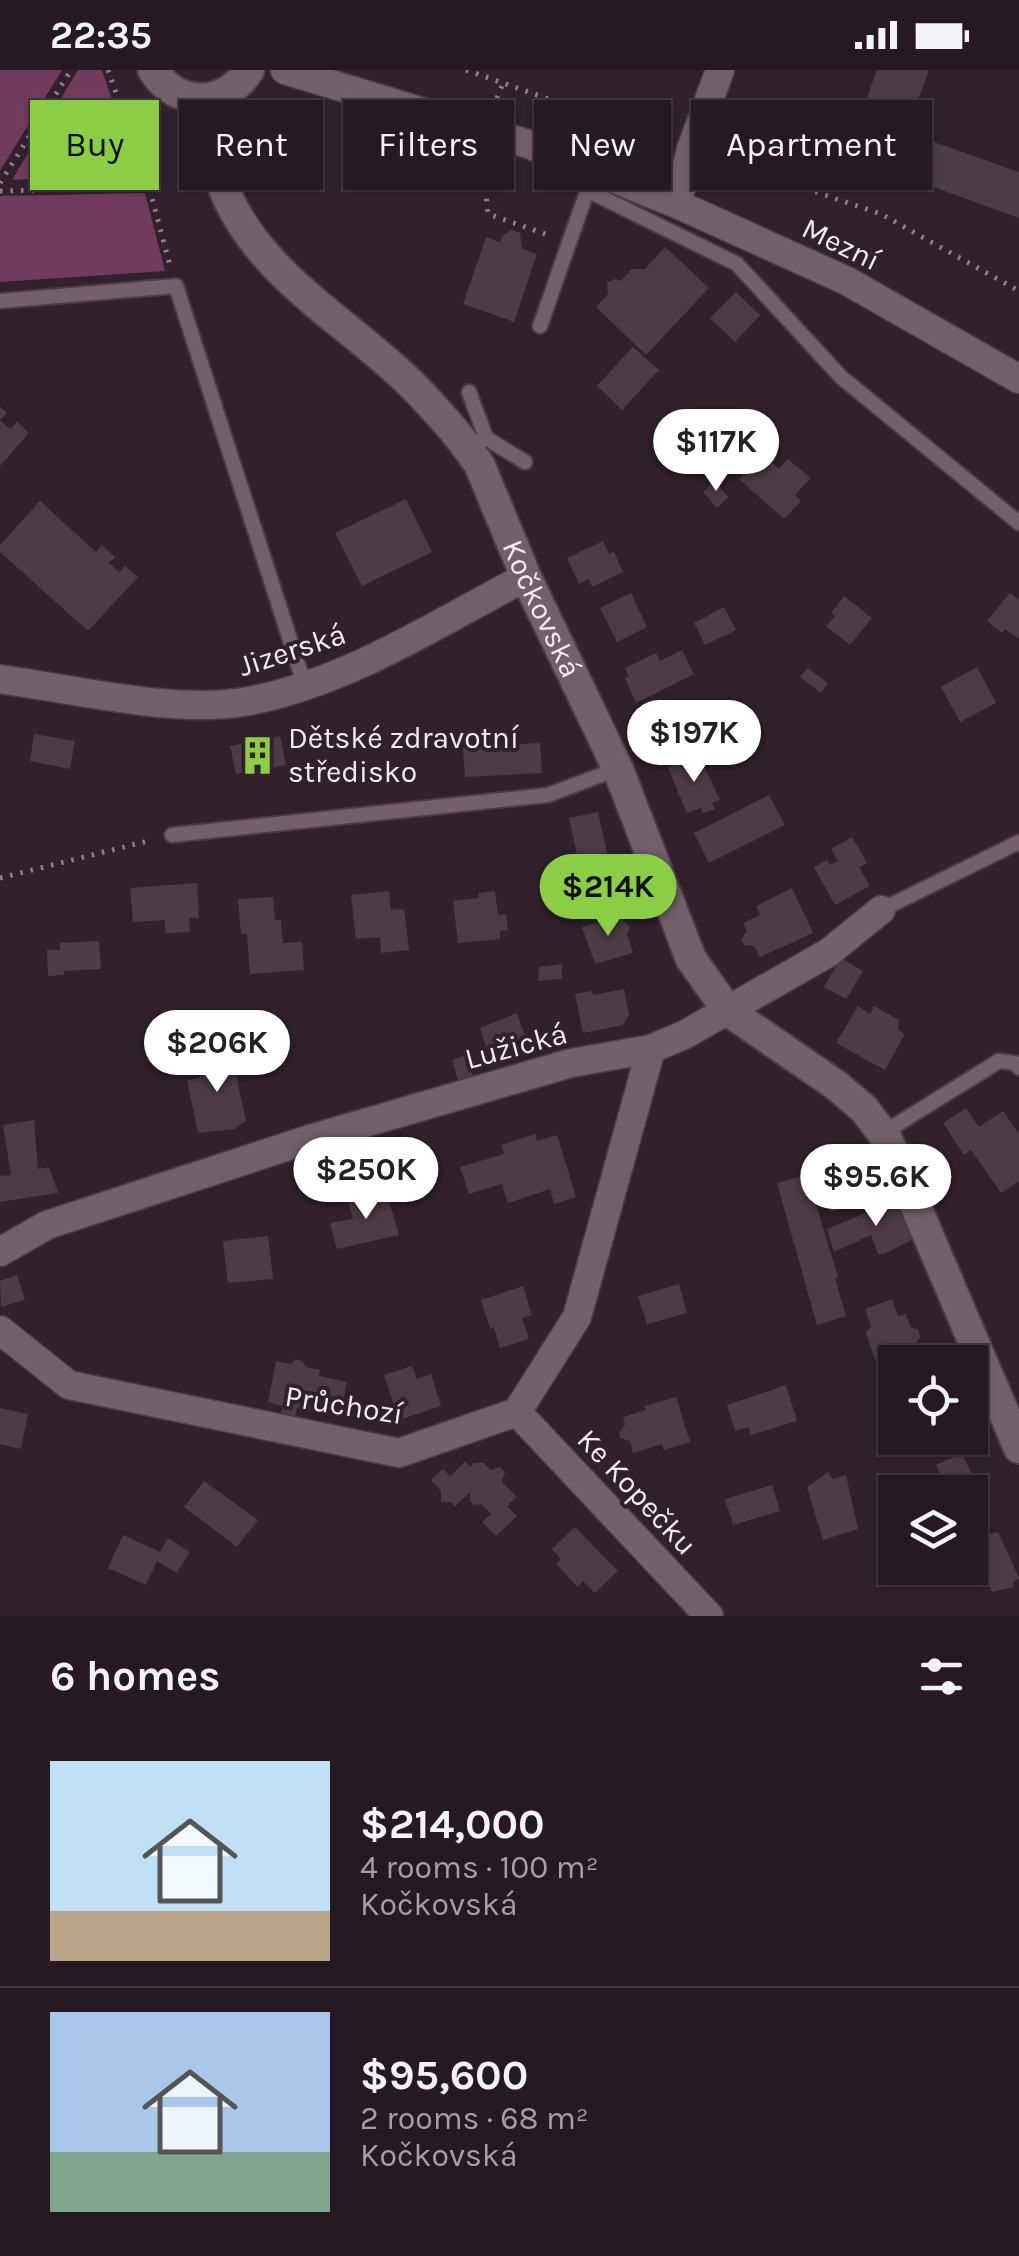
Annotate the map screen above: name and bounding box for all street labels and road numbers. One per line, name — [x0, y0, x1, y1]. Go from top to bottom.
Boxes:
street label: Mezní — [796, 210, 886, 278]
street label: Kočkovská — [495, 535, 589, 683]
street label: Jizerská — [234, 616, 350, 684]
street label: Lužická — [461, 1015, 571, 1077]
street label: Průchozí — [283, 1378, 406, 1432]
street label: Ke Kopečku — [570, 1422, 704, 1562]

